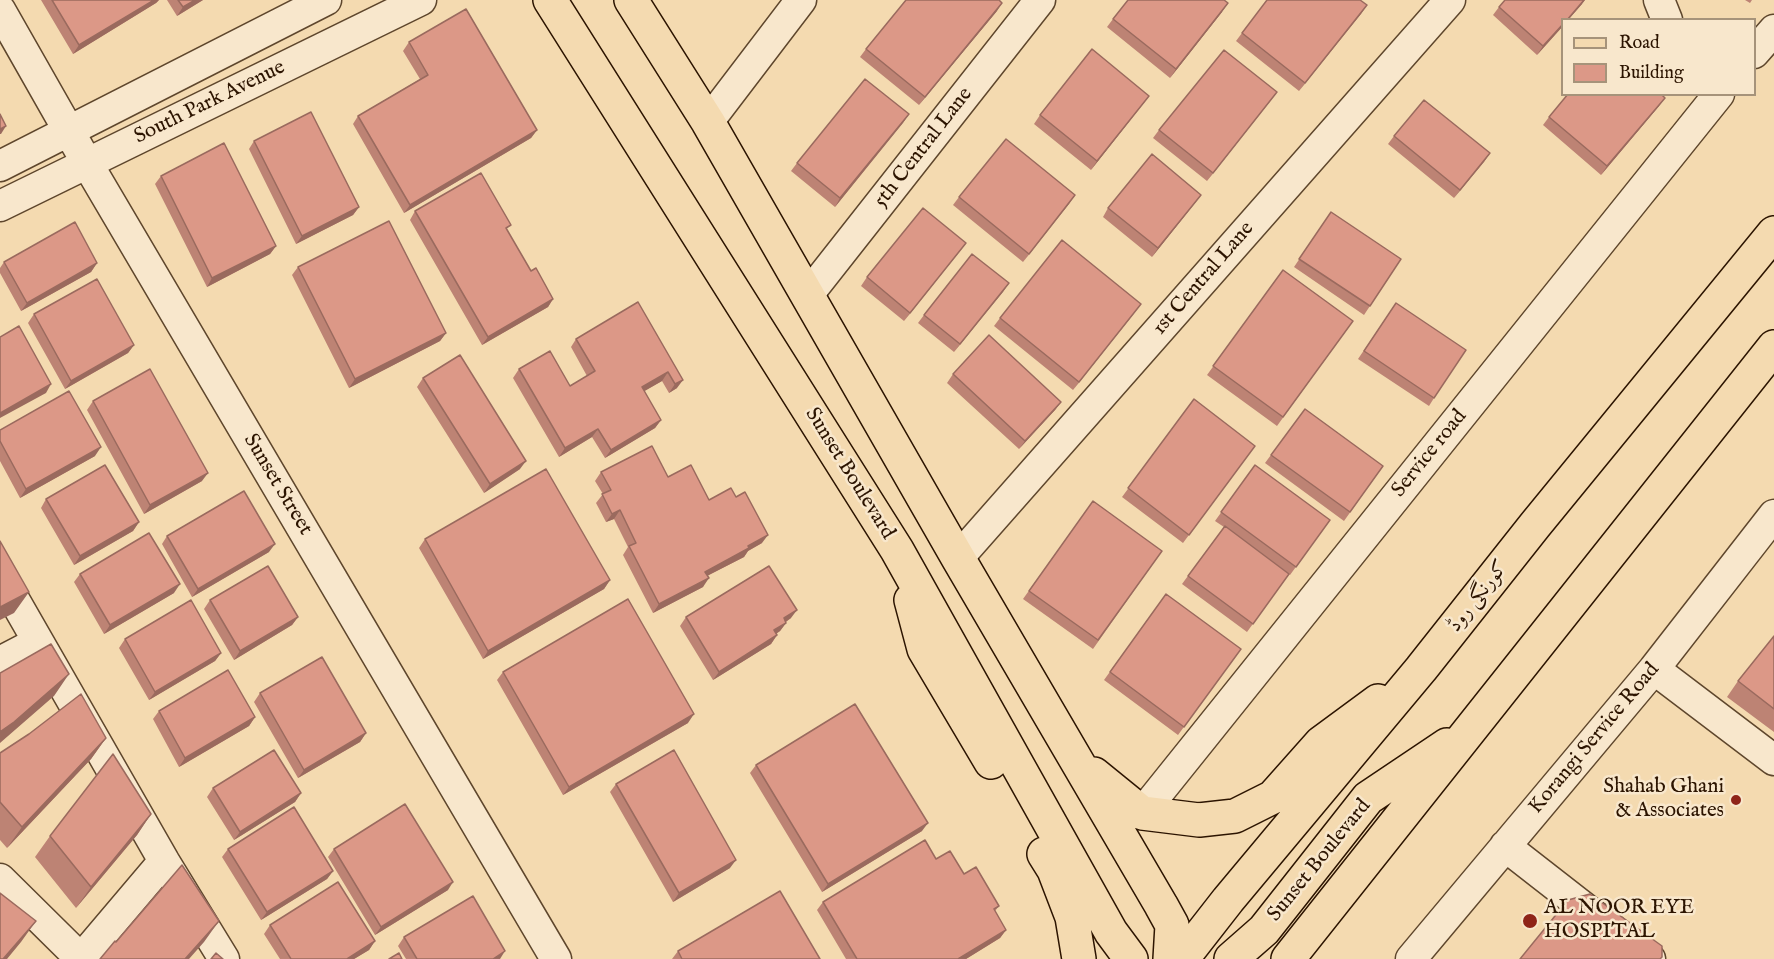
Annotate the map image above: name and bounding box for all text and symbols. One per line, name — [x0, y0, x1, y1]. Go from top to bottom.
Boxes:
legend — [1561, 18, 1756, 96]
text: Road — [1619, 32, 1660, 55]
street label: South Park Avenue — [131, 56, 289, 150]
text: Building — [1619, 62, 1684, 85]
street label: 5th Central Lane — [869, 83, 979, 213]
street label: 1st Central Lane — [1148, 217, 1260, 341]
street label: Sunset Boulevard — [799, 404, 899, 544]
street label: Service road — [1387, 405, 1473, 503]
street label: Sunset Street — [237, 430, 317, 540]
street label: کورنگی روڈ — [1443, 556, 1515, 638]
street label: Korangi Service Road — [1524, 658, 1666, 820]
place label: Shahab Ghani & Associates — [1603, 775, 1724, 825]
marker: Shahab Ghani & Associates — [1729, 793, 1743, 807]
street label: Sunset Boulevard — [1263, 795, 1377, 927]
place label: AL NOOR EYE HOSPITAL — [1544, 896, 1694, 946]
marker: AL NOOR EYE HOSPITAL — [1521, 912, 1539, 930]

